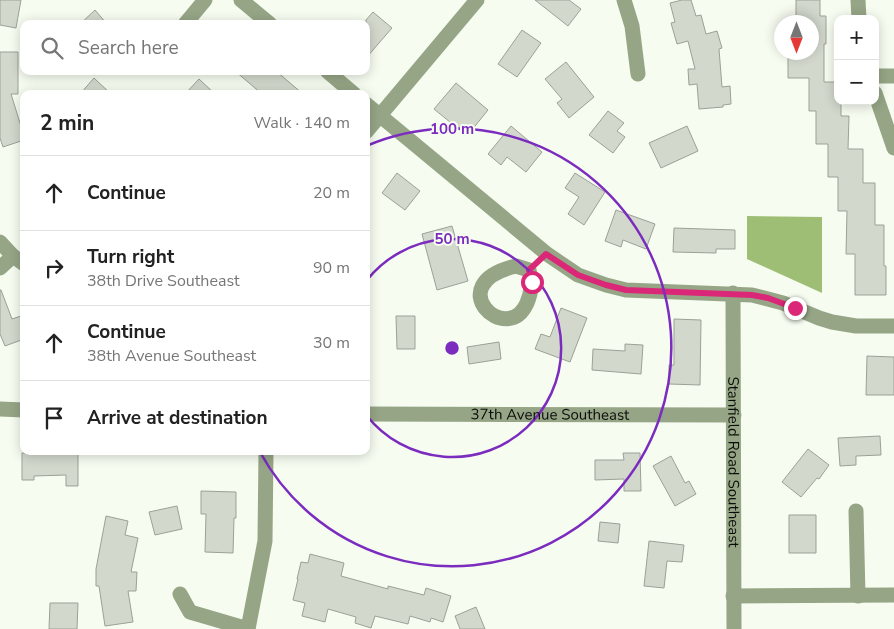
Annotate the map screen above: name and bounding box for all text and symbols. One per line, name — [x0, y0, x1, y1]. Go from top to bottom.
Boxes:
north arrow — [774, 15, 819, 60]
map controls — [834, 15, 879, 105]
button: + — [834, 15, 879, 60]
search box — [20, 20, 370, 75]
icon: search — [38, 34, 66, 62]
text: Search here — [78, 35, 179, 61]
button: − — [834, 60, 879, 105]
text: 2 min — [40, 109, 94, 137]
text: Walk · 140 m — [254, 112, 350, 134]
text: 100 m — [430, 119, 474, 139]
icon: ahead — [40, 179, 68, 207]
text: Continue — [87, 180, 166, 206]
text: 20 m — [313, 182, 350, 204]
text: 50 m — [434, 229, 470, 249]
text: Turn right — [87, 244, 174, 270]
icon: right — [40, 254, 68, 282]
text: 90 m — [313, 257, 350, 279]
text: 38th Drive Southeast — [87, 270, 240, 292]
route start — [521, 271, 544, 294]
route end — [784, 297, 807, 320]
text: Continue — [87, 319, 166, 345]
icon: ahead — [40, 329, 68, 357]
text: 30 m — [313, 332, 350, 354]
centre of rings — [443, 339, 461, 357]
text: 38th Avenue Southeast — [87, 345, 256, 367]
street label: Stanfield Road Southeast — [723, 376, 744, 548]
icon: arrive — [40, 404, 68, 432]
street label: 37th Avenue Southeast — [471, 404, 630, 425]
text: Arrive at destination — [87, 405, 268, 431]

